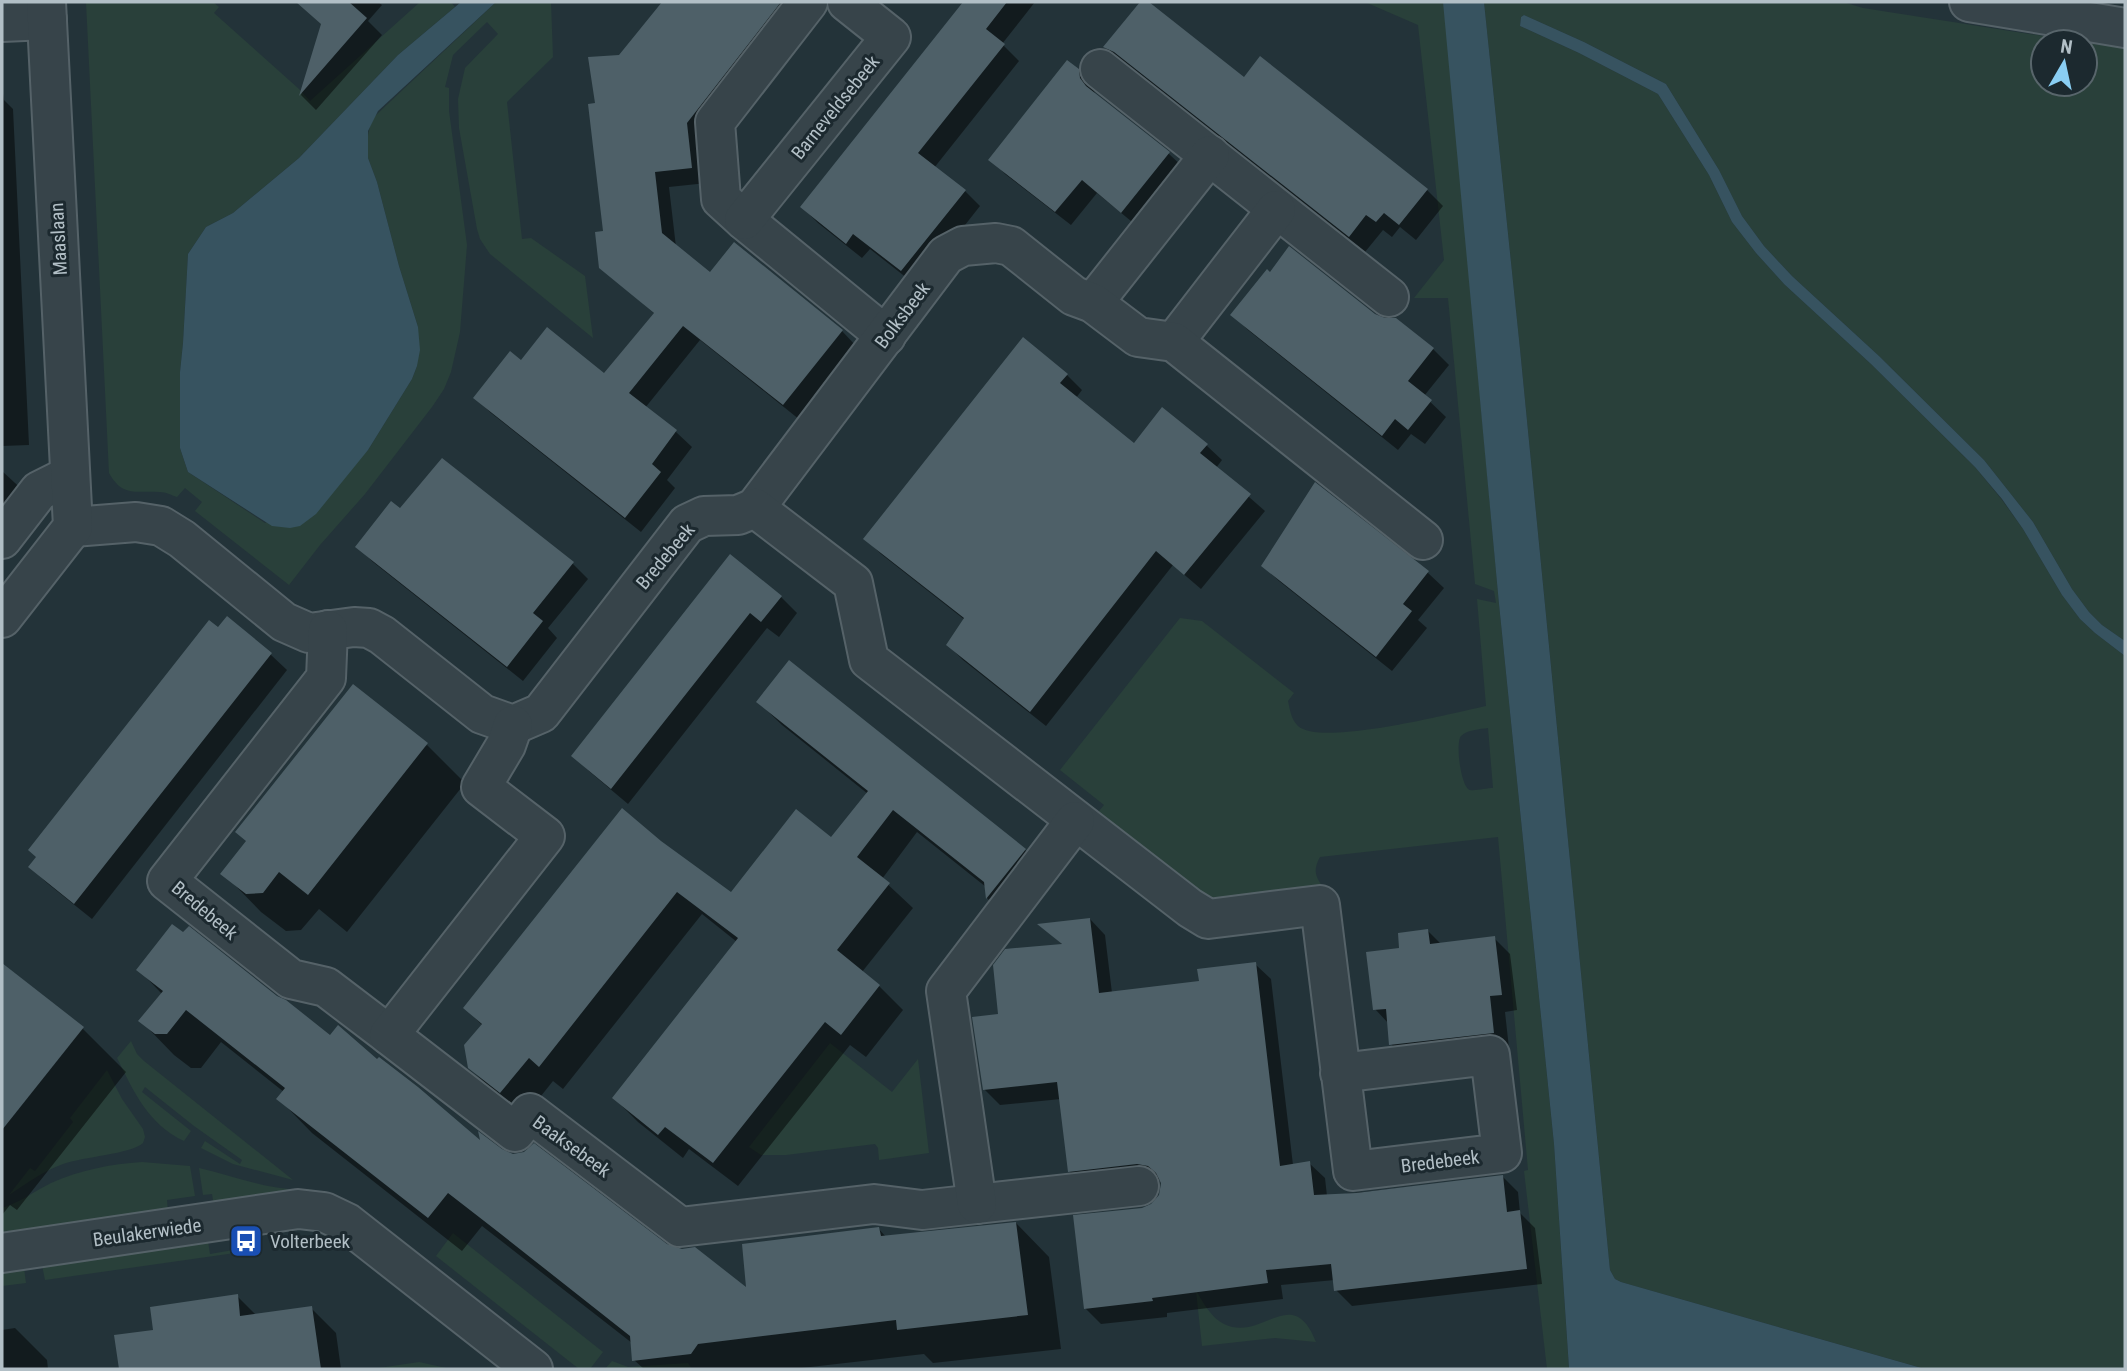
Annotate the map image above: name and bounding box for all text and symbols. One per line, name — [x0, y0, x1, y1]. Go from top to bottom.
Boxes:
north arrow — [2029, 28, 2099, 98]
text: N — [2059, 34, 2074, 59]
street label: Barneveldsebeek — [786, 50, 885, 164]
street label: Maaslaan — [45, 202, 72, 276]
street label: Bolksbeek — [870, 277, 935, 353]
street label: Bredebeek — [631, 518, 700, 594]
street label: Bredebeek — [167, 876, 243, 945]
street label: Baaksebeek — [528, 1111, 615, 1183]
street label: Bredebeek — [1399, 1145, 1481, 1178]
street label: Beulakerwiede — [91, 1214, 203, 1251]
bus stop icon: Volterbeek — [227, 1222, 265, 1260]
place label: Volterbeek — [270, 1230, 351, 1253]

